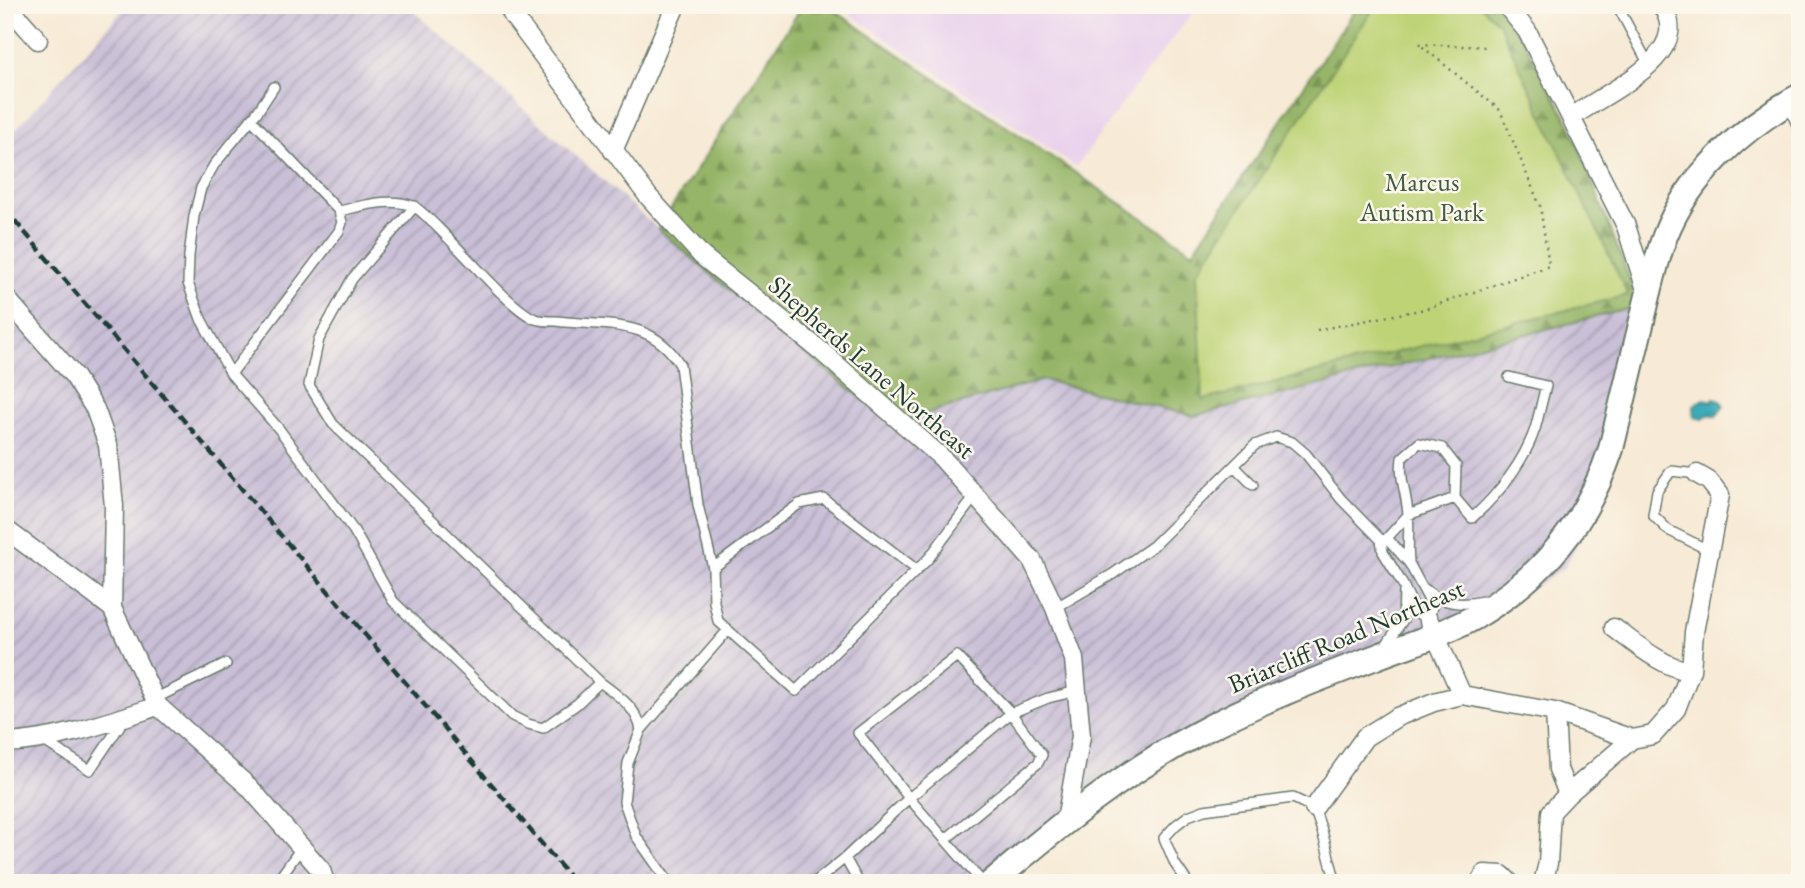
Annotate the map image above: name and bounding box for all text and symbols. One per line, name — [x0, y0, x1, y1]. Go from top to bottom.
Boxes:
park label: Marcus Autism Park — [1359, 165, 1485, 229]
street label: Shepherds Lane Northeast — [762, 268, 982, 466]
street label: Briarcliff Road Northeast — [1223, 571, 1469, 701]

